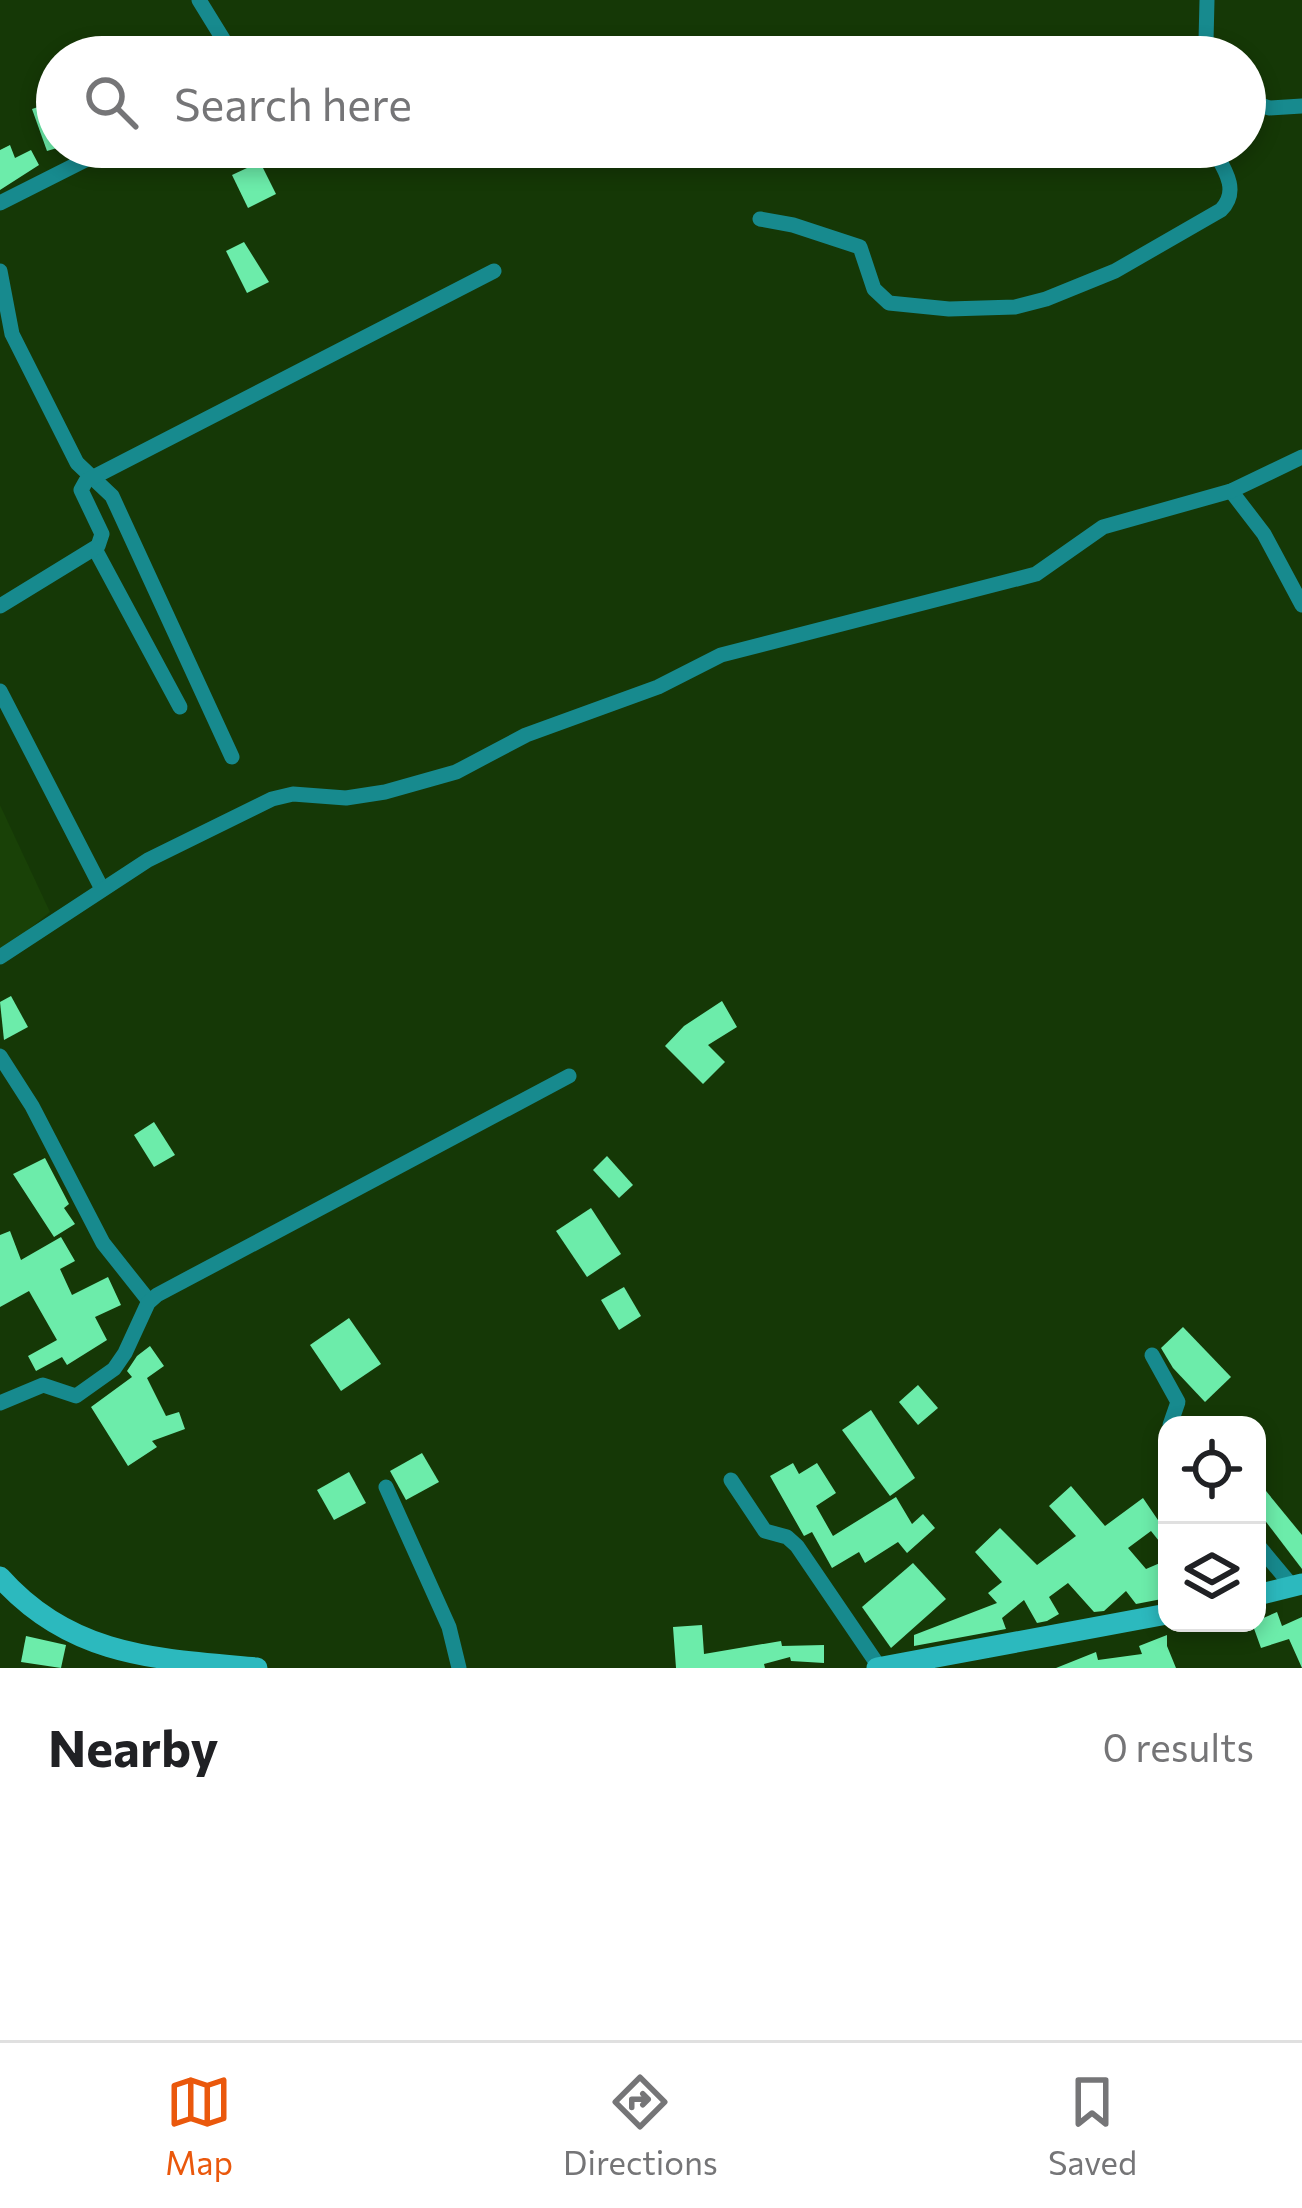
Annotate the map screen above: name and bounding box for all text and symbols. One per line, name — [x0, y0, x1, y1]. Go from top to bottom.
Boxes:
search box — [36, 36, 1266, 168]
icon: search — [78, 69, 144, 135]
text: Search here — [174, 75, 412, 130]
map controls — [1158, 1416, 1266, 1632]
button: locate — [1158, 1416, 1266, 1524]
button: layers — [1158, 1524, 1266, 1632]
text: Nearby — [48, 1715, 218, 1778]
text: 0 results — [1102, 1722, 1254, 1770]
tab: Map — [165, 2069, 233, 2182]
tab: Directions — [563, 2069, 718, 2182]
tab: Saved — [1048, 2069, 1137, 2182]

